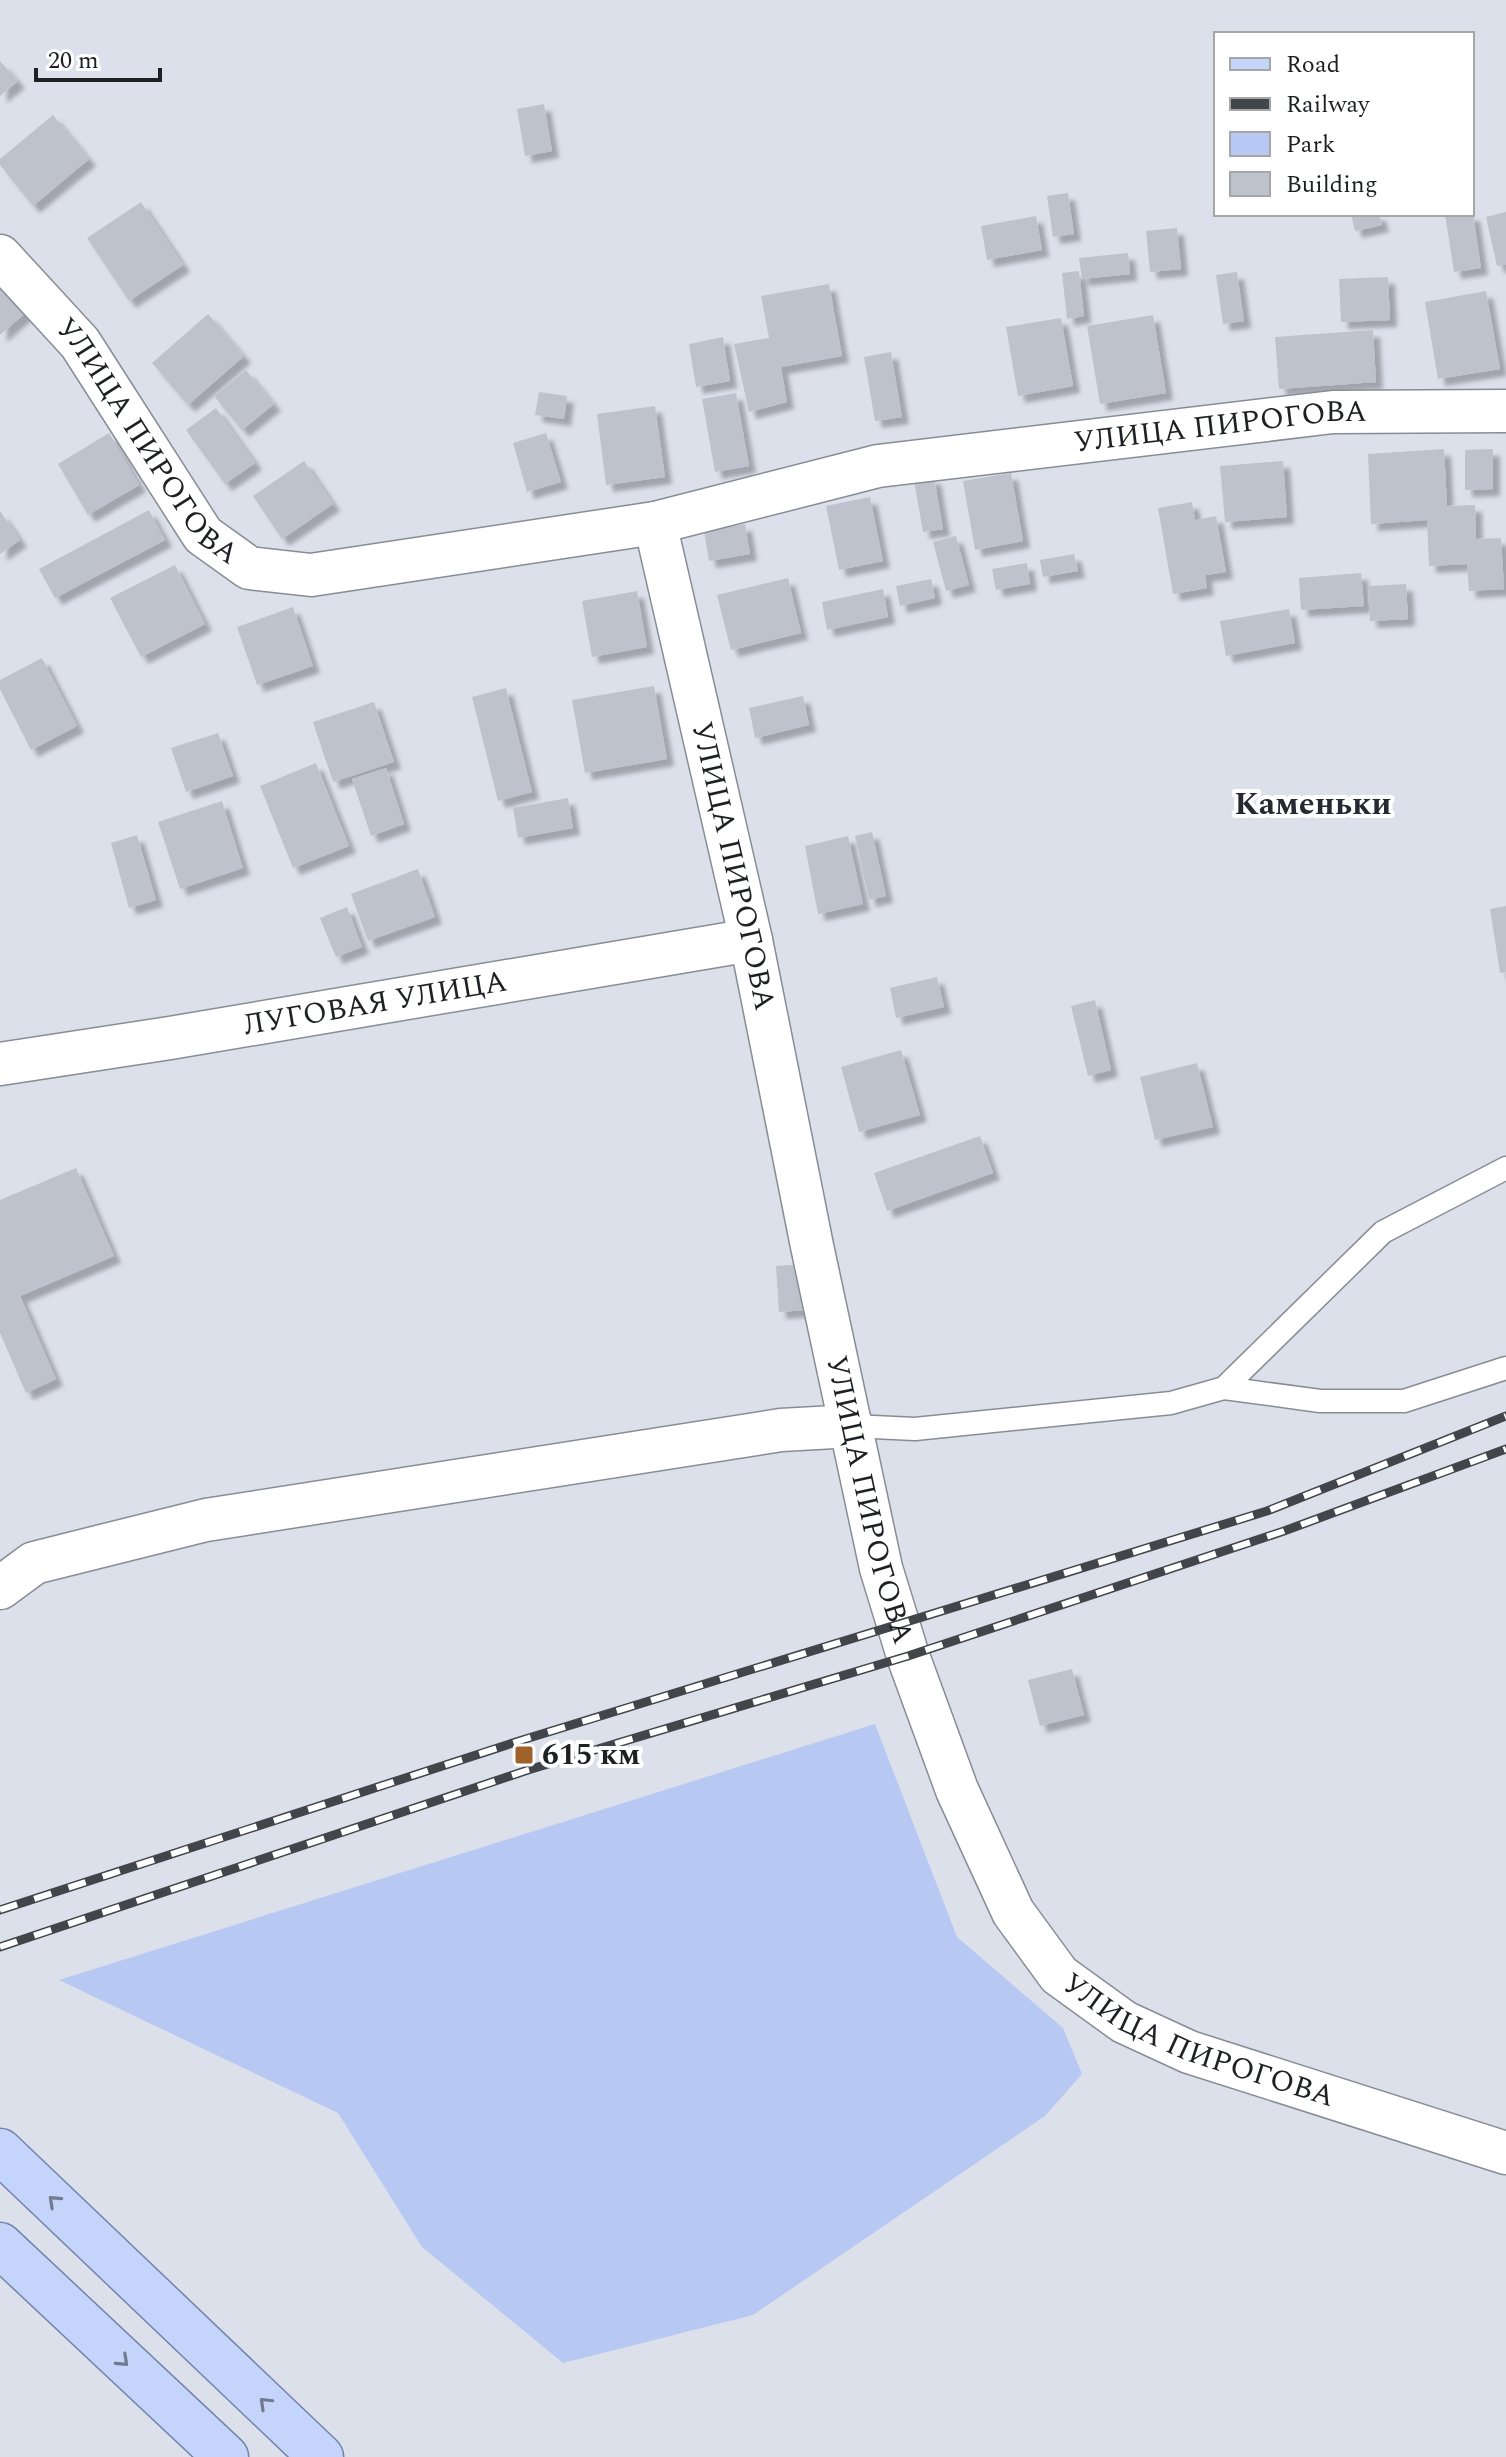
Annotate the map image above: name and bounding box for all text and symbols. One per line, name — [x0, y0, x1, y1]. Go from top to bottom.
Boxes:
scale bar — [36, 32, 160, 82]
legend — [1214, 32, 1474, 216]
text: 20 m — [48, 43, 99, 79]
text: Road — [1286, 47, 1340, 83]
text: Railway — [1286, 87, 1371, 123]
text: Park — [1286, 127, 1336, 163]
text: Building — [1286, 167, 1378, 203]
street label: УЛИЦА ПИРОГОВА — [44, 307, 248, 577]
street label: УЛИЦА ПИРОГОВА — [1071, 389, 1367, 466]
street label: УЛИЦА ПИРОГОВА — [678, 717, 788, 1015]
district label: Каменьки — [1234, 780, 1392, 829]
street label: ЛУГОВАЯ УЛИЦА — [240, 959, 511, 1048]
street label: УЛИЦА ПИРОГОВА — [813, 1351, 926, 1650]
place label: 615 км — [542, 1732, 640, 1778]
marker: 615 км — [513, 1744, 535, 1766]
street label: УЛИЦА ПИРОГОВА — [1052, 1961, 1340, 2120]
one-way arrow — [48, 2196, 63, 2210]
one-way arrow — [114, 2351, 128, 2366]
one-way arrow — [259, 2398, 274, 2412]

